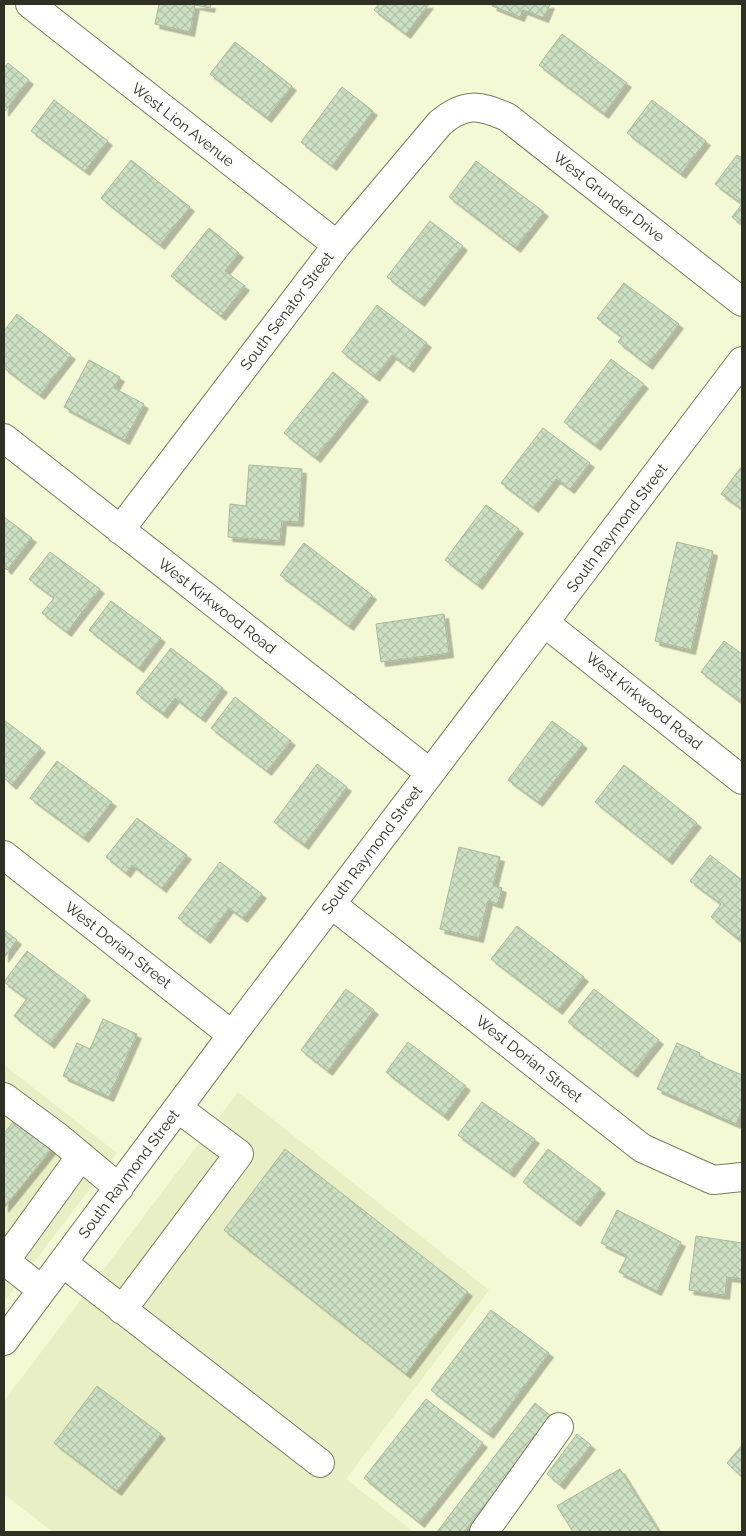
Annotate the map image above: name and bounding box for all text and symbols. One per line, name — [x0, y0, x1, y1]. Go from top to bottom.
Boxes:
street label: West Lion Avenue — [128, 79, 238, 171]
street label: West Grunder Drive — [550, 148, 668, 246]
street label: South Senator Street — [237, 248, 337, 374]
street label: South Raymond Street — [563, 460, 671, 596]
street label: West Kirkwood Road — [154, 554, 280, 658]
street label: West Kirkwood Road — [582, 648, 706, 754]
street label: South Raymond Street — [318, 782, 426, 918]
street label: West Dorian Street — [61, 898, 175, 992]
street label: West Dorian Street — [472, 1012, 586, 1106]
street label: South Raymond Street — [75, 1106, 183, 1242]

